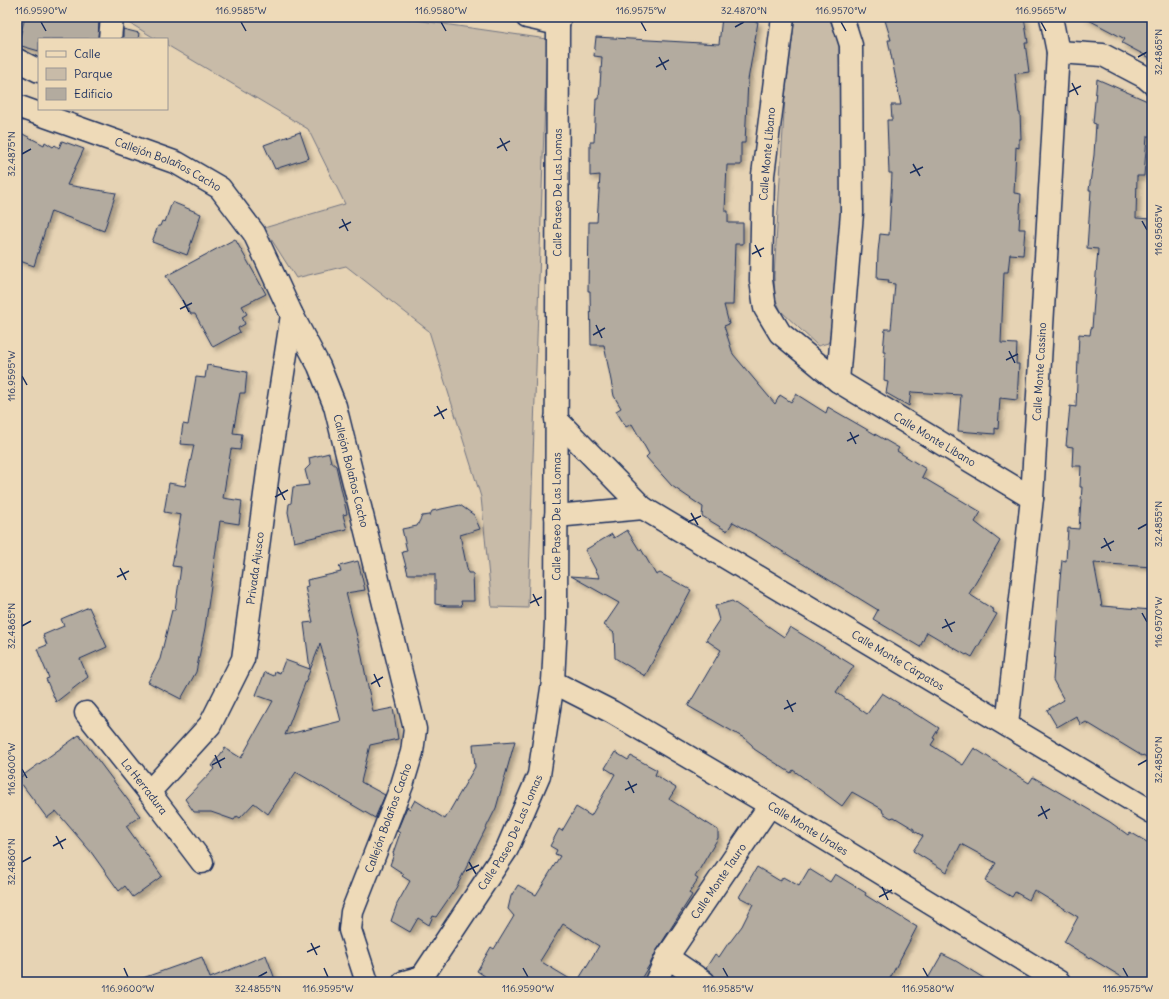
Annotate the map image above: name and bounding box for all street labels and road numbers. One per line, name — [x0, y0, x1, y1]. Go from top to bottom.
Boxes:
street label: Calle Monte Líbano — [756, 107, 778, 201]
street label: Calle Paseo De Las Lomas — [550, 128, 565, 257]
street label: Callejón Bolaños Cacho — [113, 134, 224, 194]
street label: Calle Monte Cassino — [1030, 322, 1049, 421]
street label: Calle Monte Líbano — [891, 409, 979, 470]
street label: Callejón Bolaños Cacho — [330, 413, 372, 529]
street label: Calle Paseo De Las Lomas — [549, 452, 564, 581]
street label: Privada Ajusco — [243, 531, 267, 605]
street label: Calle Monte Cárpatos — [849, 627, 947, 693]
street label: La Herradura — [118, 756, 171, 817]
street label: Callejón Bolaños Cacho — [362, 761, 414, 875]
street label: Calle Paseo De Las Lomas — [475, 772, 545, 893]
street label: Calle Monte Urales — [765, 798, 851, 858]
street label: Calle Monte Tauro — [688, 840, 749, 922]

